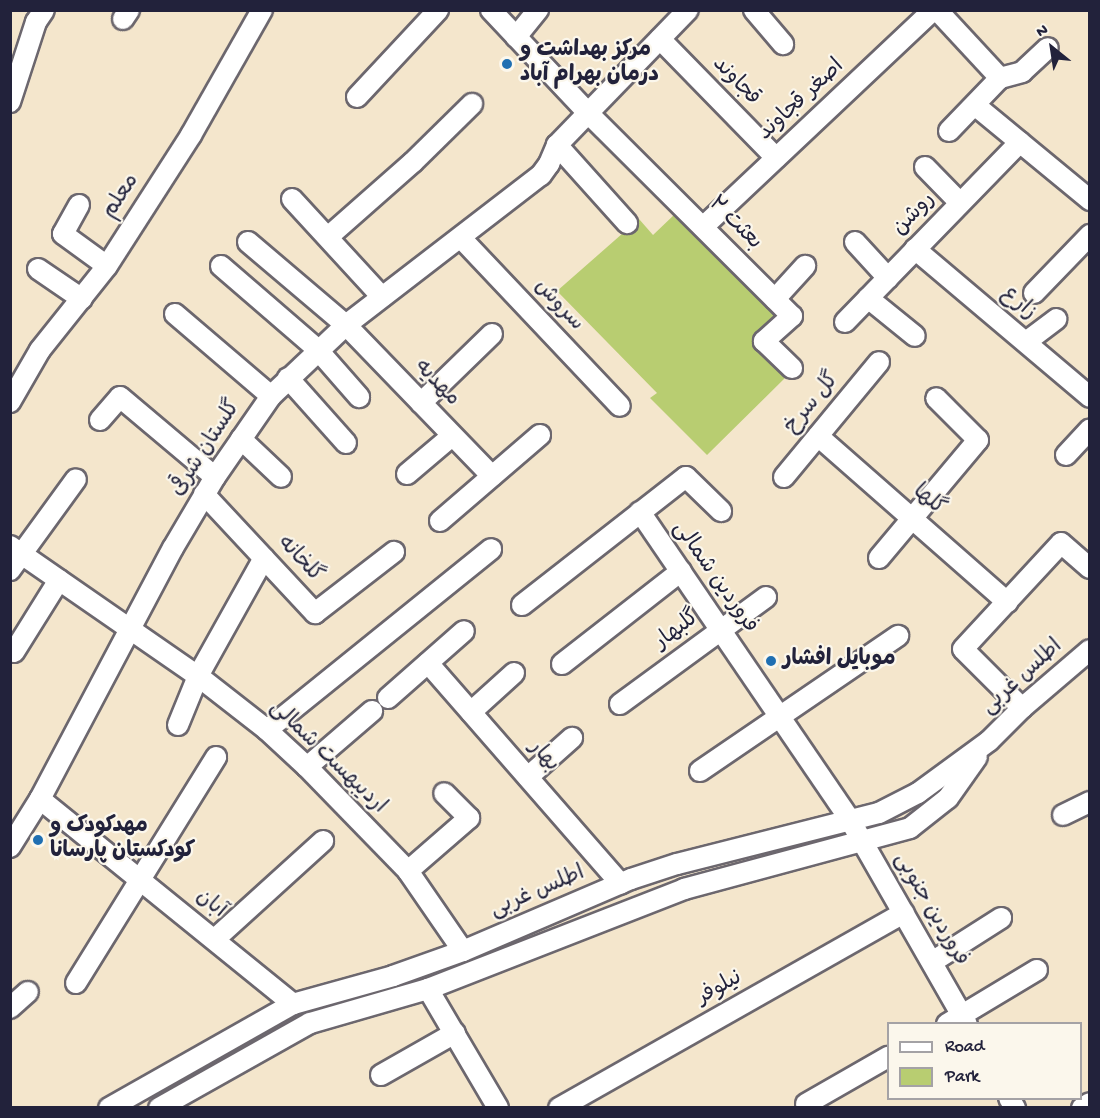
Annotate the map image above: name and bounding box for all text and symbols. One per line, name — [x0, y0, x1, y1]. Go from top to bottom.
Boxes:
north arrow — [1022, 18, 1082, 78]
text: N — [1033, 21, 1052, 43]
place label: مرکز بهداشت و درمان بهرام آباد — [520, 38, 659, 90]
street label: قجاوند — [705, 52, 765, 112]
street label: اصغر قجاوند — [753, 54, 851, 148]
marker: مرکز بهداشت و درمان بهرام آباد — [498, 55, 516, 73]
street label: معلم — [98, 170, 146, 224]
street label: روشن — [888, 188, 942, 242]
street label: بعثت ۲ — [701, 191, 767, 257]
street label: سروش — [527, 275, 589, 337]
street label: زارع — [995, 281, 1041, 327]
street label: مهدیه — [407, 355, 465, 413]
street label: گل سرخ — [780, 368, 846, 440]
street label: گلستان شرقی — [166, 396, 248, 502]
street label: گلها — [906, 480, 950, 522]
street label: فروردین شمالی — [666, 517, 762, 639]
street label: گلخانه — [270, 531, 328, 589]
street label: گلبهار — [650, 605, 706, 657]
street label: اطلس غربی — [977, 635, 1069, 721]
place label: موبایل افشار — [783, 648, 895, 674]
marker: موبایل افشار — [764, 654, 778, 668]
street label: اردیبهست شمالی — [263, 696, 391, 820]
street label: بهار — [522, 736, 564, 778]
place label: مهدکودک و کودکستان پارسانا — [50, 814, 195, 866]
marker: مهدکودک و کودکستان پارسانا — [31, 833, 45, 847]
street label: فروردین جنوبی — [887, 849, 973, 971]
street label: اطلس غربی — [487, 861, 589, 925]
street label: آبان — [189, 885, 231, 925]
street label: نیلوفر — [693, 966, 747, 1012]
legend — [887, 1022, 1082, 1100]
text: Road — [945, 1037, 984, 1058]
text: Park — [945, 1067, 979, 1088]

